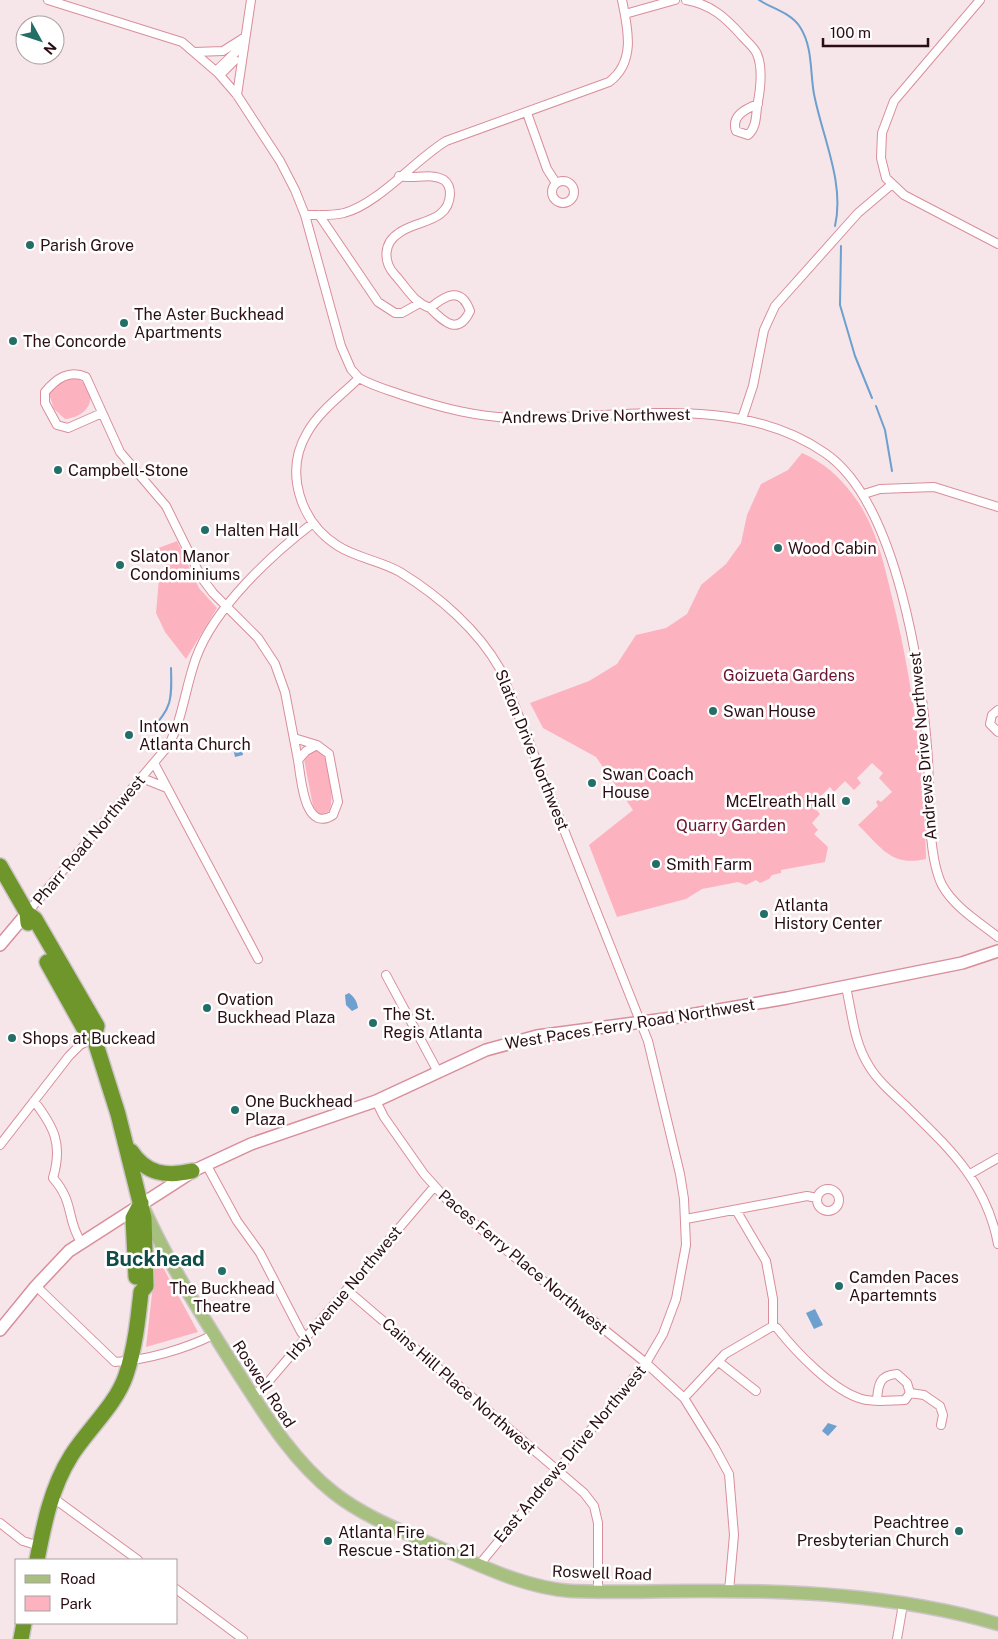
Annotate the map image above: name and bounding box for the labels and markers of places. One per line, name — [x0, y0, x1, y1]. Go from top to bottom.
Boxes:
place label: Parish Grove — [40, 236, 134, 255]
marker: Parish Grove — [24, 239, 36, 251]
place label: The Aster Buckhead Apartments — [134, 305, 284, 342]
marker: The Aster Buckhead Apartments — [118, 317, 130, 329]
place label: The Concorde — [23, 332, 126, 351]
marker: The Concorde — [7, 335, 19, 347]
place label: Campbell-Stone — [68, 461, 188, 480]
marker: Campbell-Stone — [52, 464, 64, 476]
place label: Halten Hall — [215, 521, 299, 540]
marker: Halten Hall — [199, 524, 211, 536]
place label: Wood Cabin — [788, 539, 877, 558]
marker: Wood Cabin — [772, 542, 784, 554]
place label: Slaton Manor Condominiums — [130, 547, 240, 584]
marker: Slaton Manor Condominiums — [114, 559, 126, 571]
place label: Swan House — [723, 702, 816, 721]
marker: Swan House — [707, 705, 719, 717]
place label: Intown Atlanta Church — [139, 717, 251, 754]
marker: Intown Atlanta Church — [123, 729, 135, 741]
place label: Swan Coach House — [602, 765, 694, 802]
marker: Swan Coach House — [586, 777, 598, 789]
place label: McElreath Hall — [725, 792, 836, 811]
marker: McElreath Hall — [840, 795, 852, 807]
place label: Smith Farm — [666, 855, 752, 874]
marker: Smith Farm — [650, 858, 662, 870]
place label: Atlanta History Center — [774, 896, 882, 933]
marker: Atlanta History Center — [758, 908, 770, 920]
place label: Ovation Buckhead Plaza — [217, 990, 335, 1027]
marker: Ovation Buckhead Plaza — [201, 1002, 213, 1014]
place label: The St. Regis Atlanta — [383, 1005, 483, 1042]
marker: The St. Regis Atlanta — [367, 1017, 379, 1029]
place label: Shops at Buckead — [22, 1029, 156, 1048]
marker: Shops at Buckead — [6, 1032, 18, 1044]
place label: One Buckhead Plaza — [245, 1092, 353, 1129]
marker: One Buckhead Plaza — [229, 1104, 241, 1116]
marker: The Buckhead Theatre — [216, 1265, 228, 1277]
place label: Camden Paces Apartemnts — [849, 1268, 959, 1305]
place label: The Buckhead Theatre — [169, 1279, 275, 1316]
marker: Camden Paces Apartemnts — [833, 1280, 845, 1292]
place label: Peachtree Presbyterian Church — [797, 1513, 949, 1550]
place label: Atlanta Fire Rescue - Station 21 — [338, 1523, 475, 1560]
marker: Peachtree Presbyterian Church — [953, 1525, 965, 1537]
marker: Atlanta Fire Rescue - Station 21 — [322, 1535, 334, 1547]

